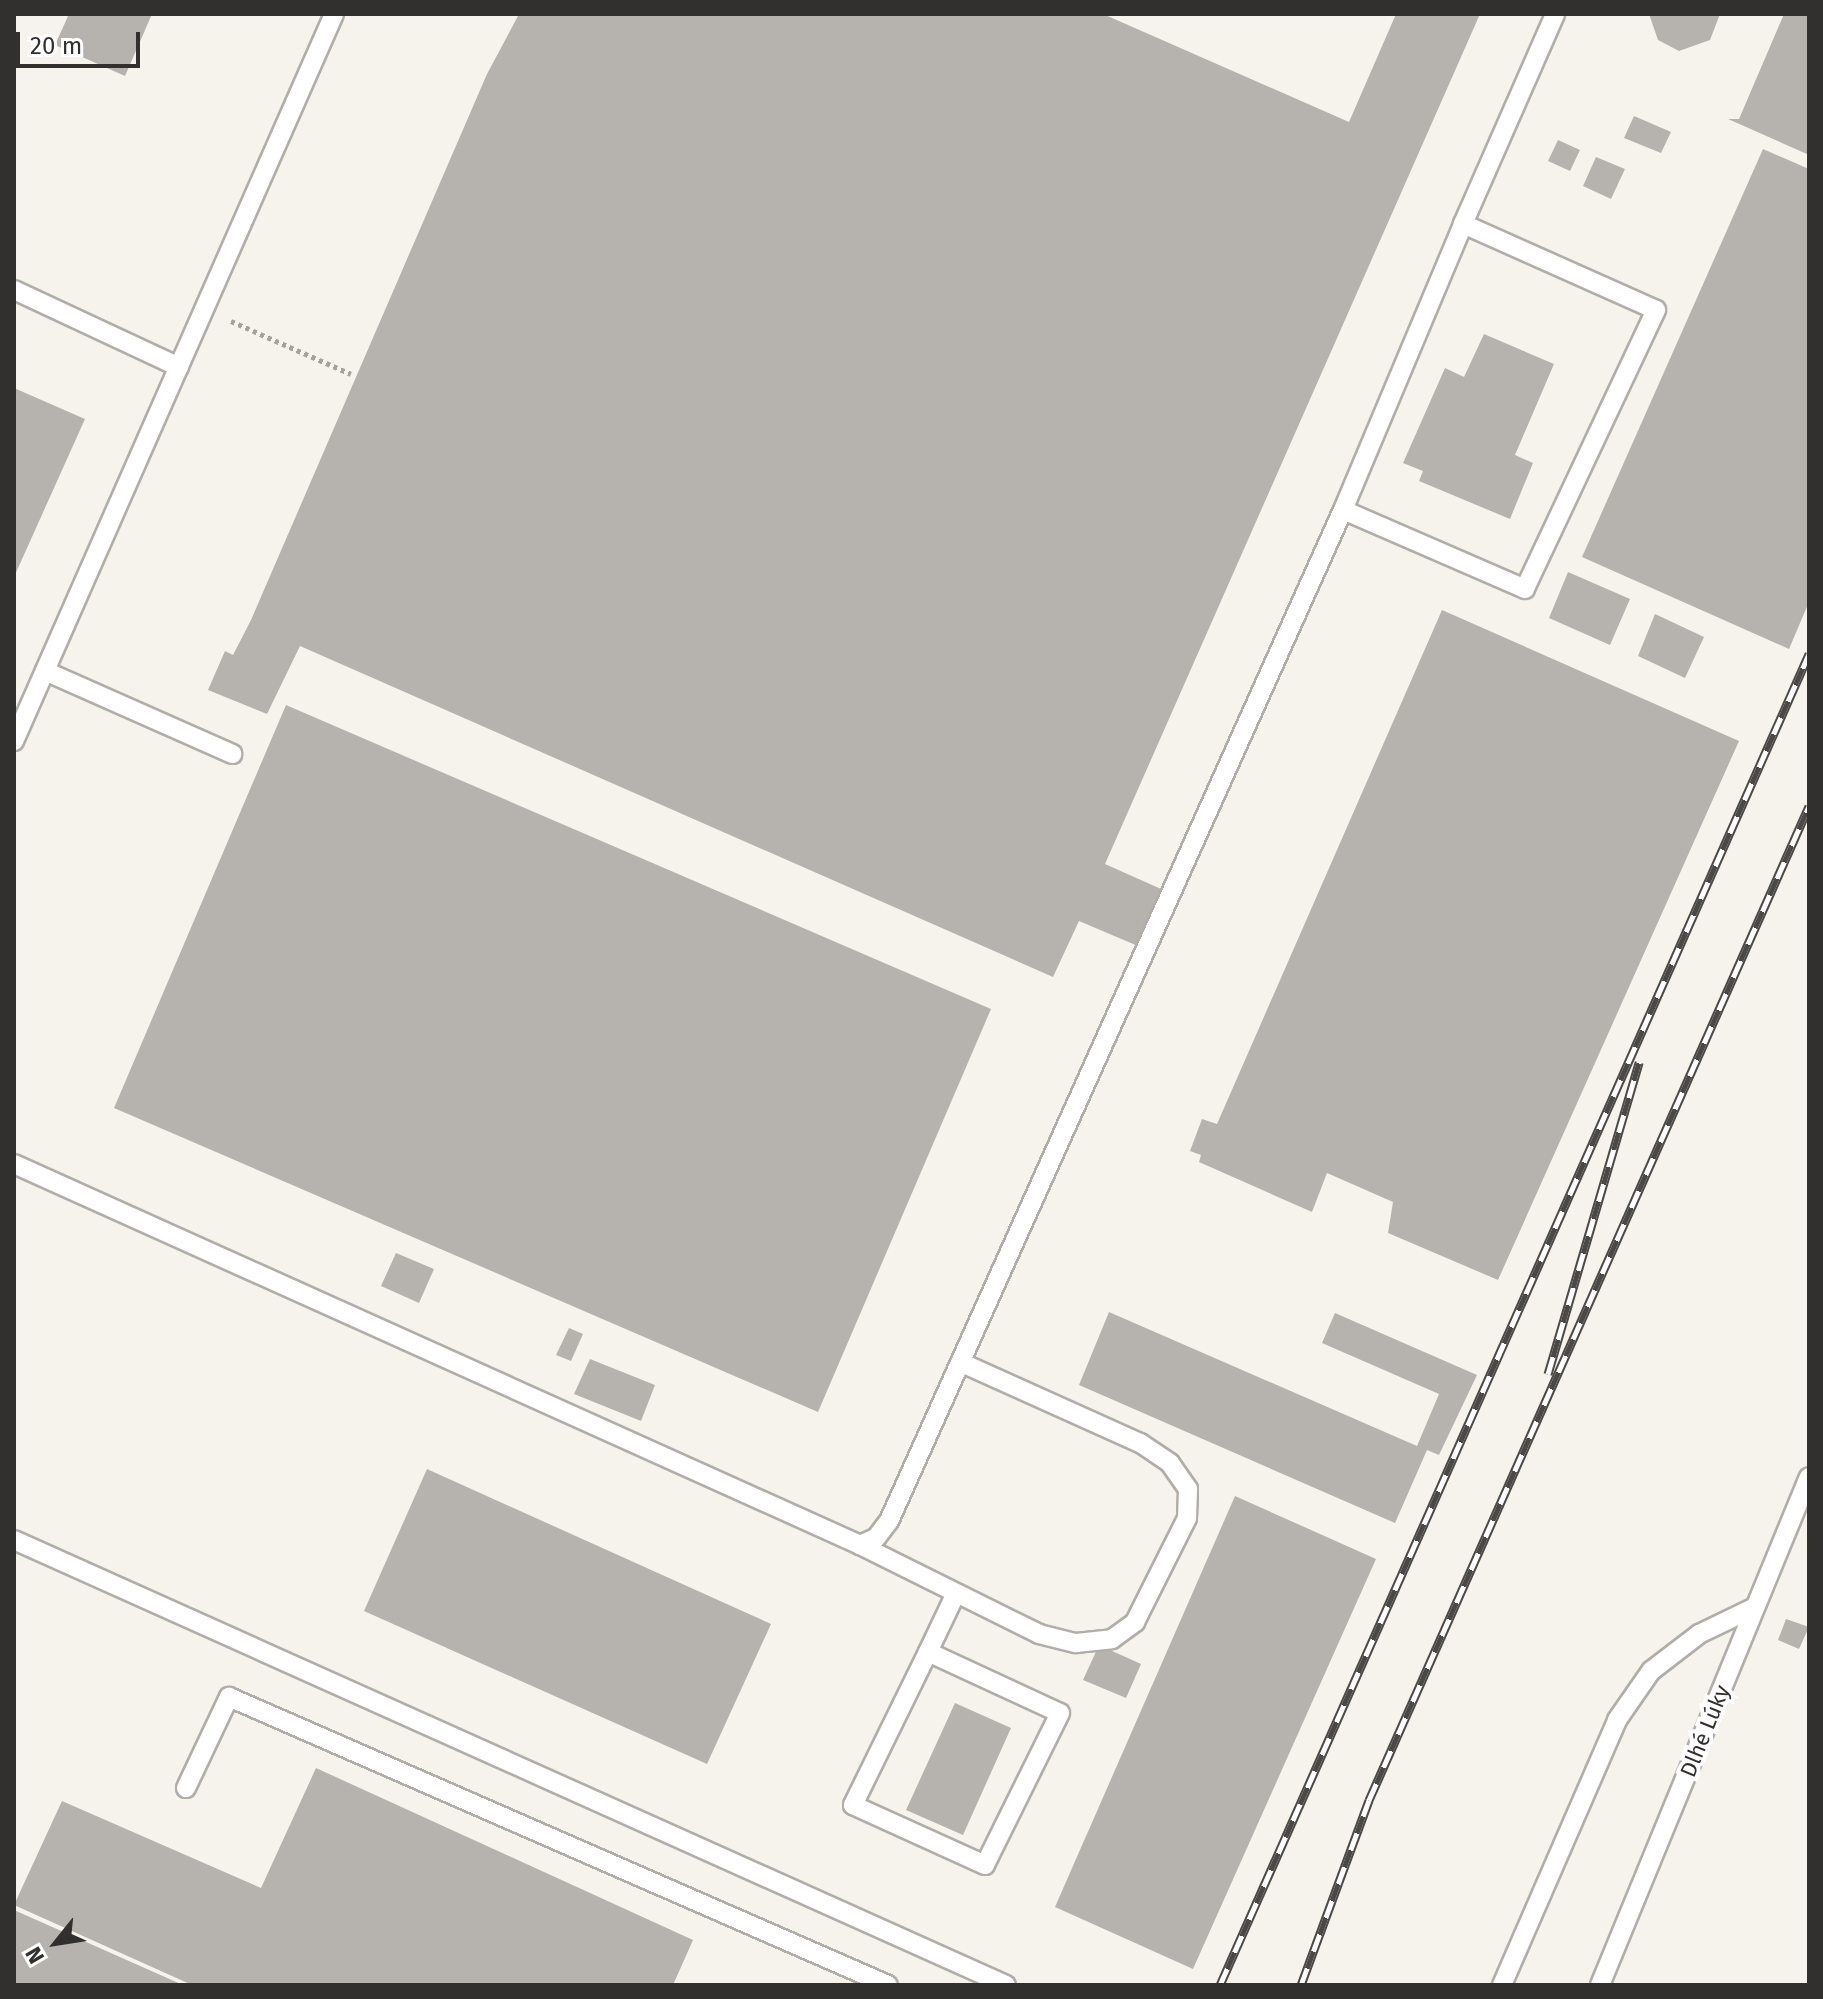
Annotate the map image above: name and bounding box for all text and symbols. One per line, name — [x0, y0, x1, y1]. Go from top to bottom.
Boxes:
scale bar — [20, 16, 144, 66]
text: 20 m — [30, 32, 82, 60]
street label: Dlhé Lúky — [1675, 1681, 1735, 1781]
north arrow — [16, 1903, 96, 1983]
text: N — [19, 1942, 50, 1968]

